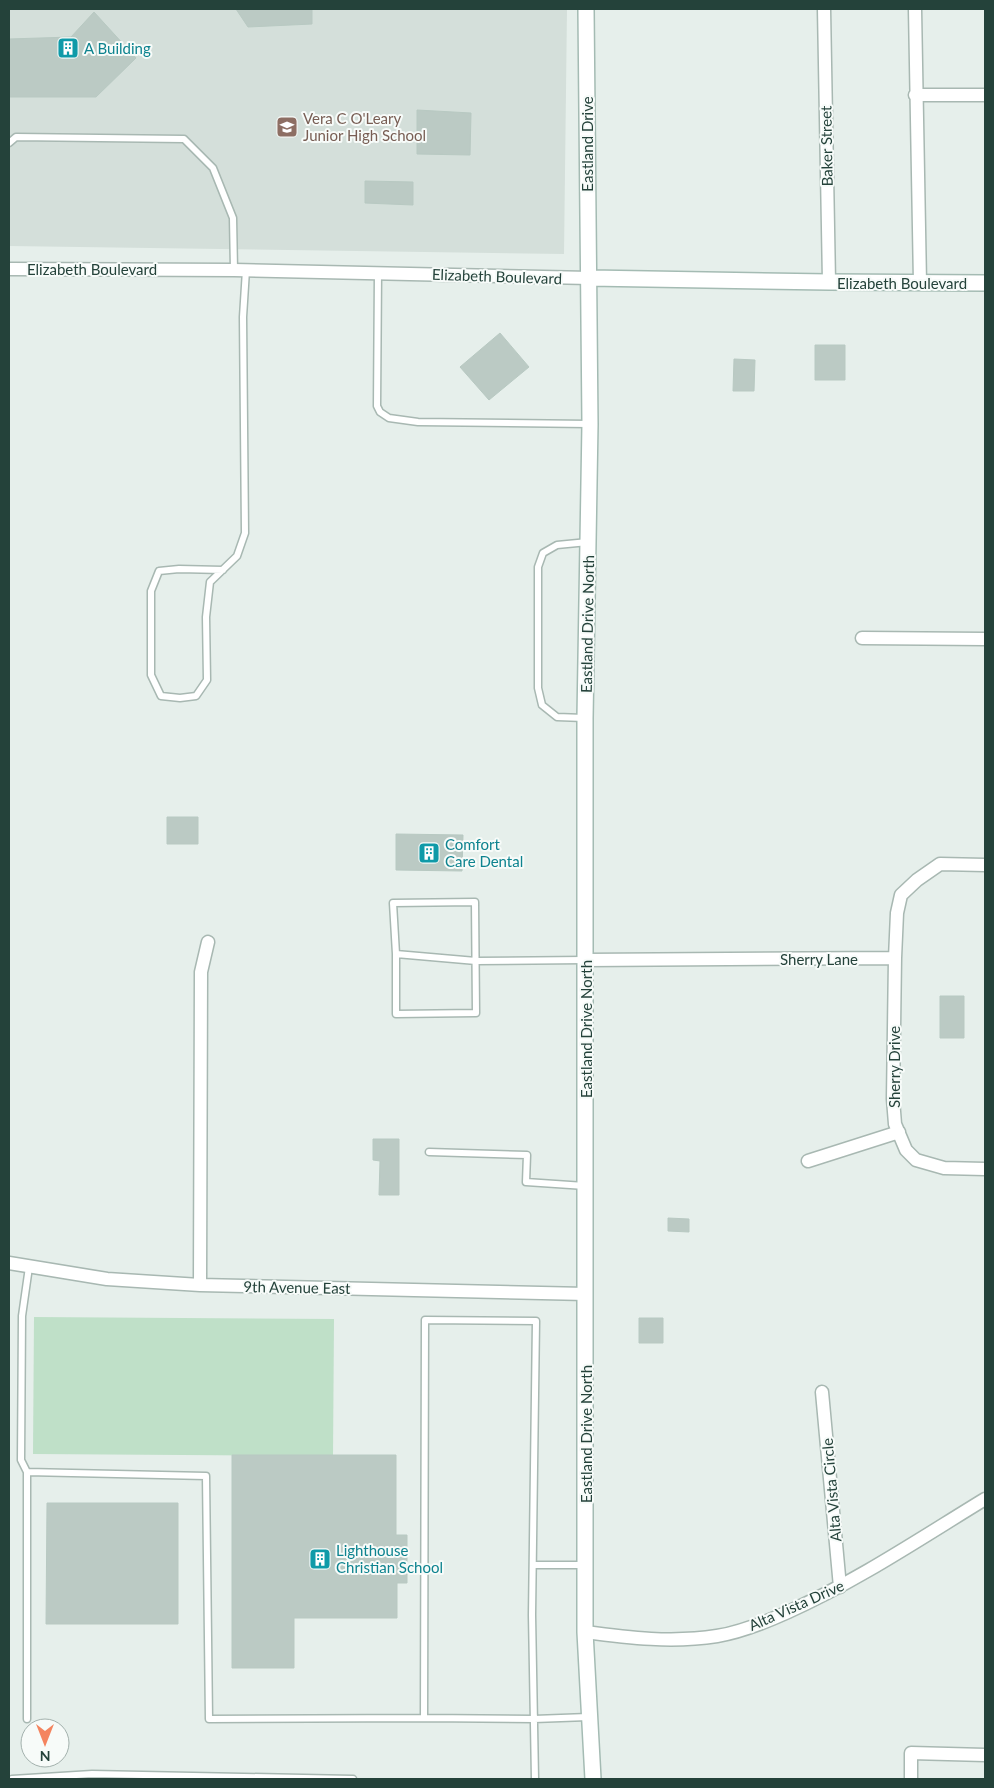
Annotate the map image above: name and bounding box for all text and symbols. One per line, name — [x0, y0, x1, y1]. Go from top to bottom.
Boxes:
building icon: A Building — [56, 36, 80, 60]
place label: A Building — [84, 39, 151, 57]
street label: Eastland Drive — [578, 96, 596, 192]
street label: Baker Street — [816, 105, 836, 186]
place label: Vera C O'Leary Junior High School — [303, 109, 426, 144]
school or university icon: Vera C O'Leary Junior High School — [275, 115, 299, 139]
street label: Elizabeth Boulevard — [27, 260, 157, 278]
street label: Elizabeth Boulevard — [432, 265, 562, 287]
street label: Elizabeth Boulevard — [837, 274, 967, 292]
street label: Eastland Drive North — [577, 555, 597, 693]
place label: Comfort Care Dental — [445, 835, 523, 870]
building icon: Comfort Care Dental — [417, 841, 441, 865]
street label: Sherry Lane — [780, 950, 858, 968]
street label: Eastland Drive North — [577, 960, 595, 1098]
street label: Sherry Drive — [885, 1026, 903, 1108]
street label: 9th Avenue East — [243, 1277, 351, 1297]
street label: Eastland Drive North — [577, 1365, 595, 1503]
street label: Alta Vista Circle — [817, 1437, 845, 1543]
place label: Lighthouse Christian School — [336, 1541, 443, 1576]
building icon: Lighthouse Christian School — [308, 1547, 332, 1571]
street label: Alta Vista Drive — [746, 1576, 847, 1634]
north arrow — [20, 1718, 70, 1768]
text: N — [40, 1748, 50, 1765]

